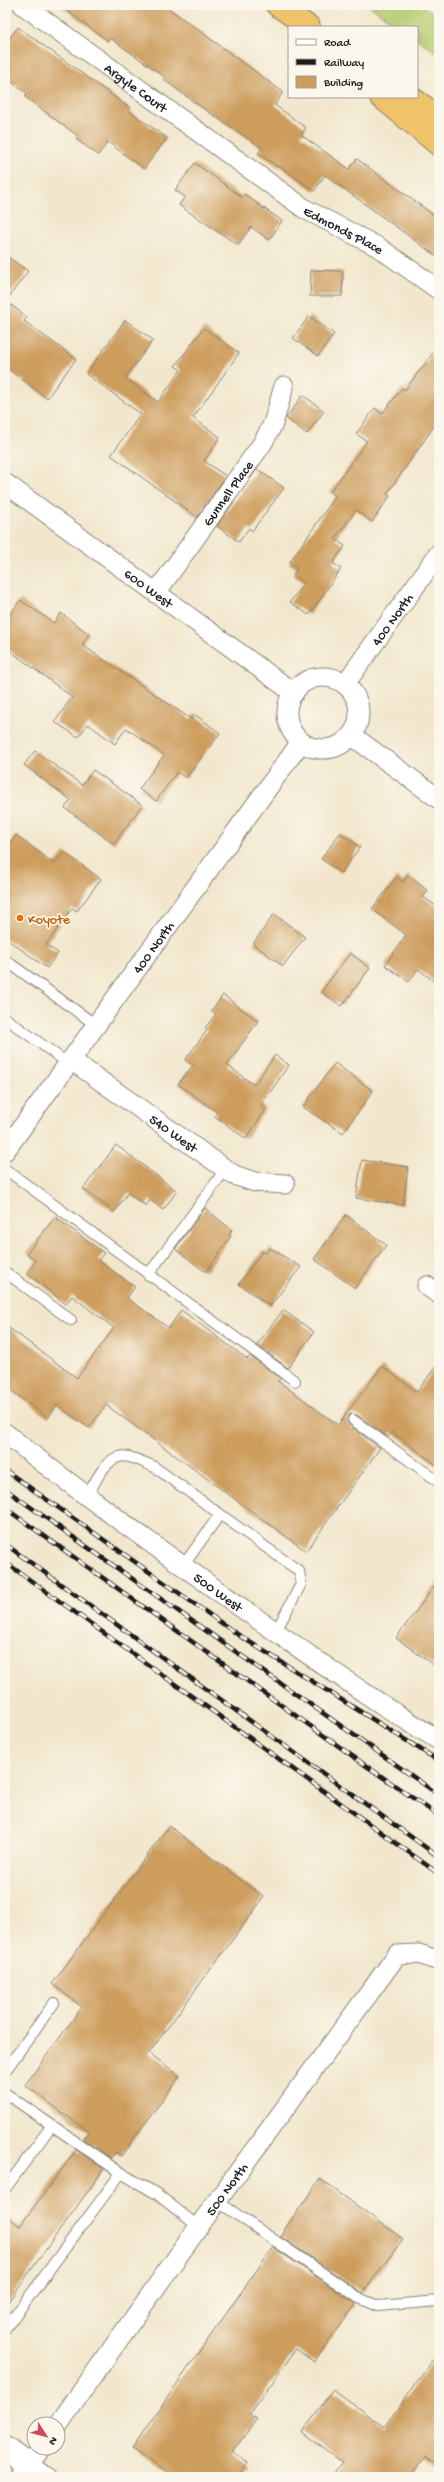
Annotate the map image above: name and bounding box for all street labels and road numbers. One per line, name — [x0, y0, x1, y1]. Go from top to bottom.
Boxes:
street label: Argyle Court — [100, 61, 171, 118]
street label: Edmonds Place — [300, 204, 387, 260]
street label: Gunnell Place — [200, 458, 259, 530]
street label: 600 West — [120, 566, 176, 614]
street label: 400 North — [369, 591, 418, 650]
street label: 400 North — [130, 918, 180, 978]
street label: 540 West — [145, 1112, 201, 1158]
street label: 500 West — [189, 1570, 246, 1618]
street label: 500 North — [203, 2160, 253, 2220]

